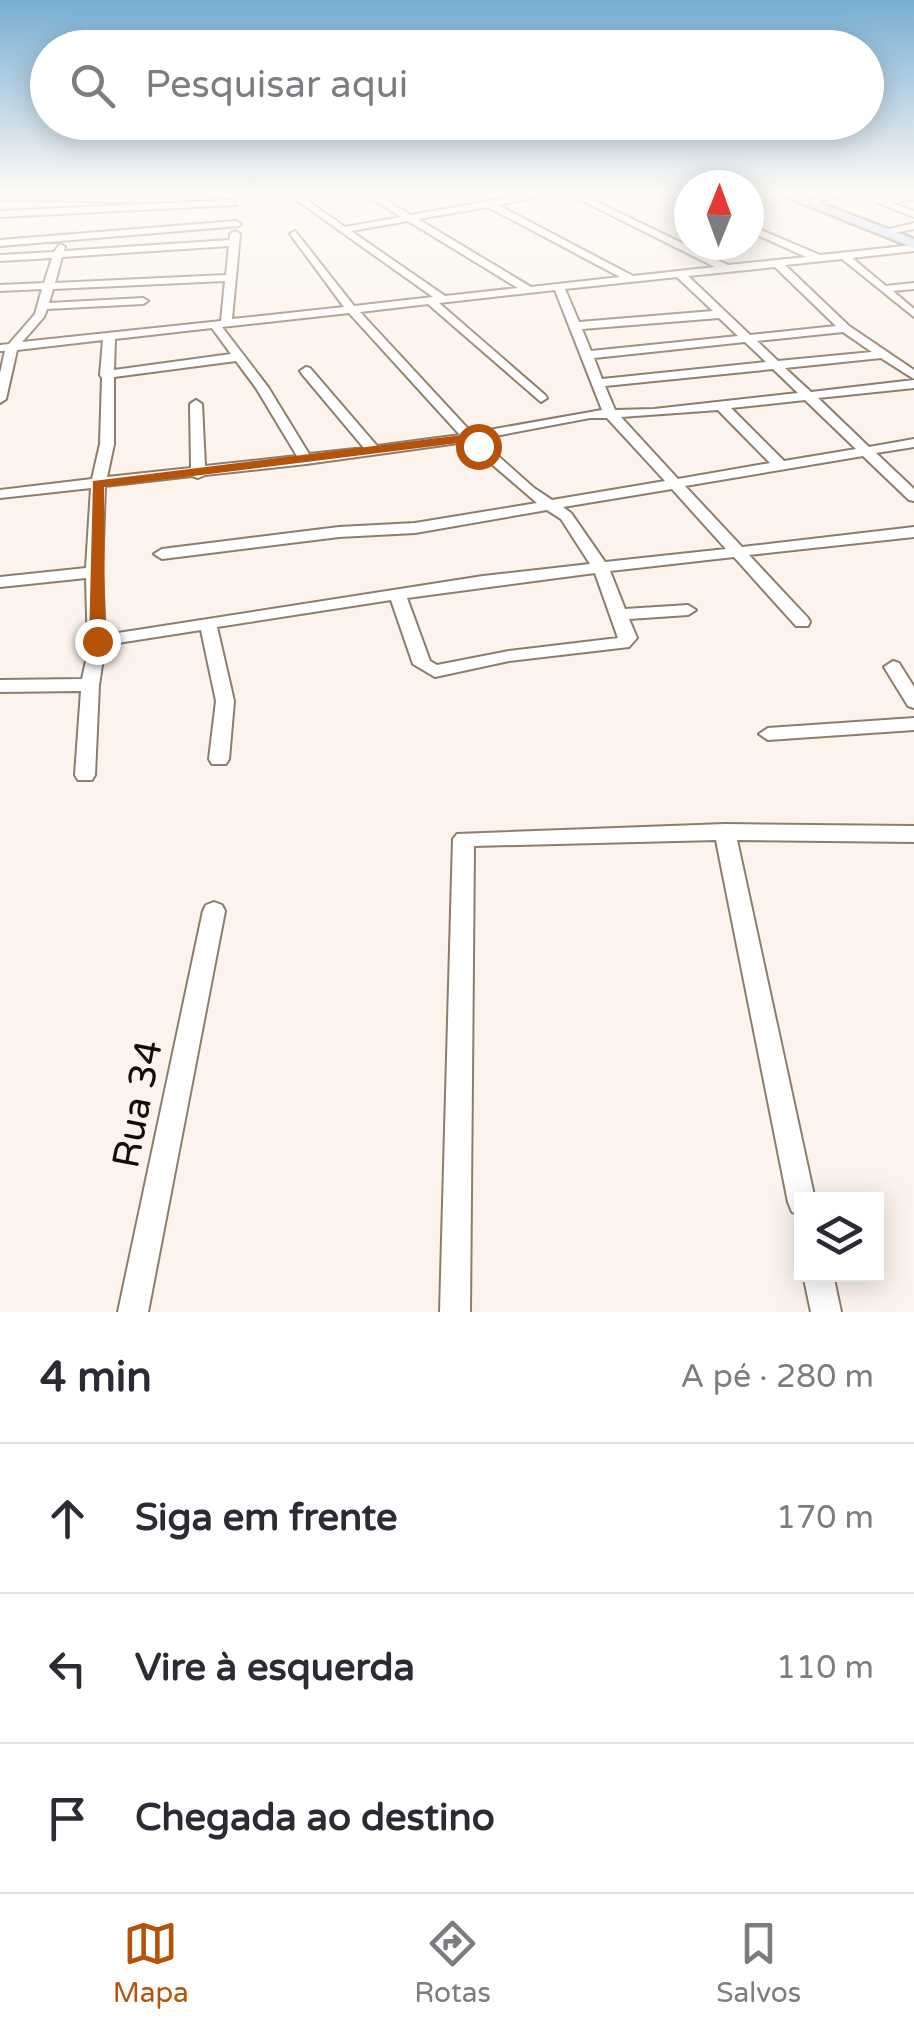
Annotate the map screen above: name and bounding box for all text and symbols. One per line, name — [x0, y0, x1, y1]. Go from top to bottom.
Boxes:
search box — [30, 30, 884, 140]
icon: search — [65, 58, 120, 113]
text: Pesquisar aqui — [145, 62, 408, 108]
north arrow — [674, 170, 764, 260]
route start — [456, 424, 502, 470]
route end — [75, 619, 121, 665]
street label: Rua 34 — [103, 1036, 173, 1172]
map controls — [794, 1192, 884, 1282]
button: layers — [794, 1192, 884, 1282]
text: 4 min — [40, 1352, 152, 1403]
text: A pé · 280 m — [681, 1358, 874, 1396]
icon: ahead — [40, 1491, 95, 1546]
text: Siga em frente — [135, 1495, 397, 1541]
text: 170 m — [776, 1499, 874, 1537]
icon: left — [40, 1641, 95, 1696]
text: Vire à esquerda — [135, 1645, 415, 1691]
text: 110 m — [776, 1649, 874, 1687]
icon: arrive — [40, 1791, 95, 1846]
text: Chegada ao destino — [135, 1795, 495, 1841]
tab: Mapa — [113, 1916, 189, 2010]
tab: Rotas — [414, 1916, 491, 2010]
tab: Salvos — [716, 1916, 801, 2010]

